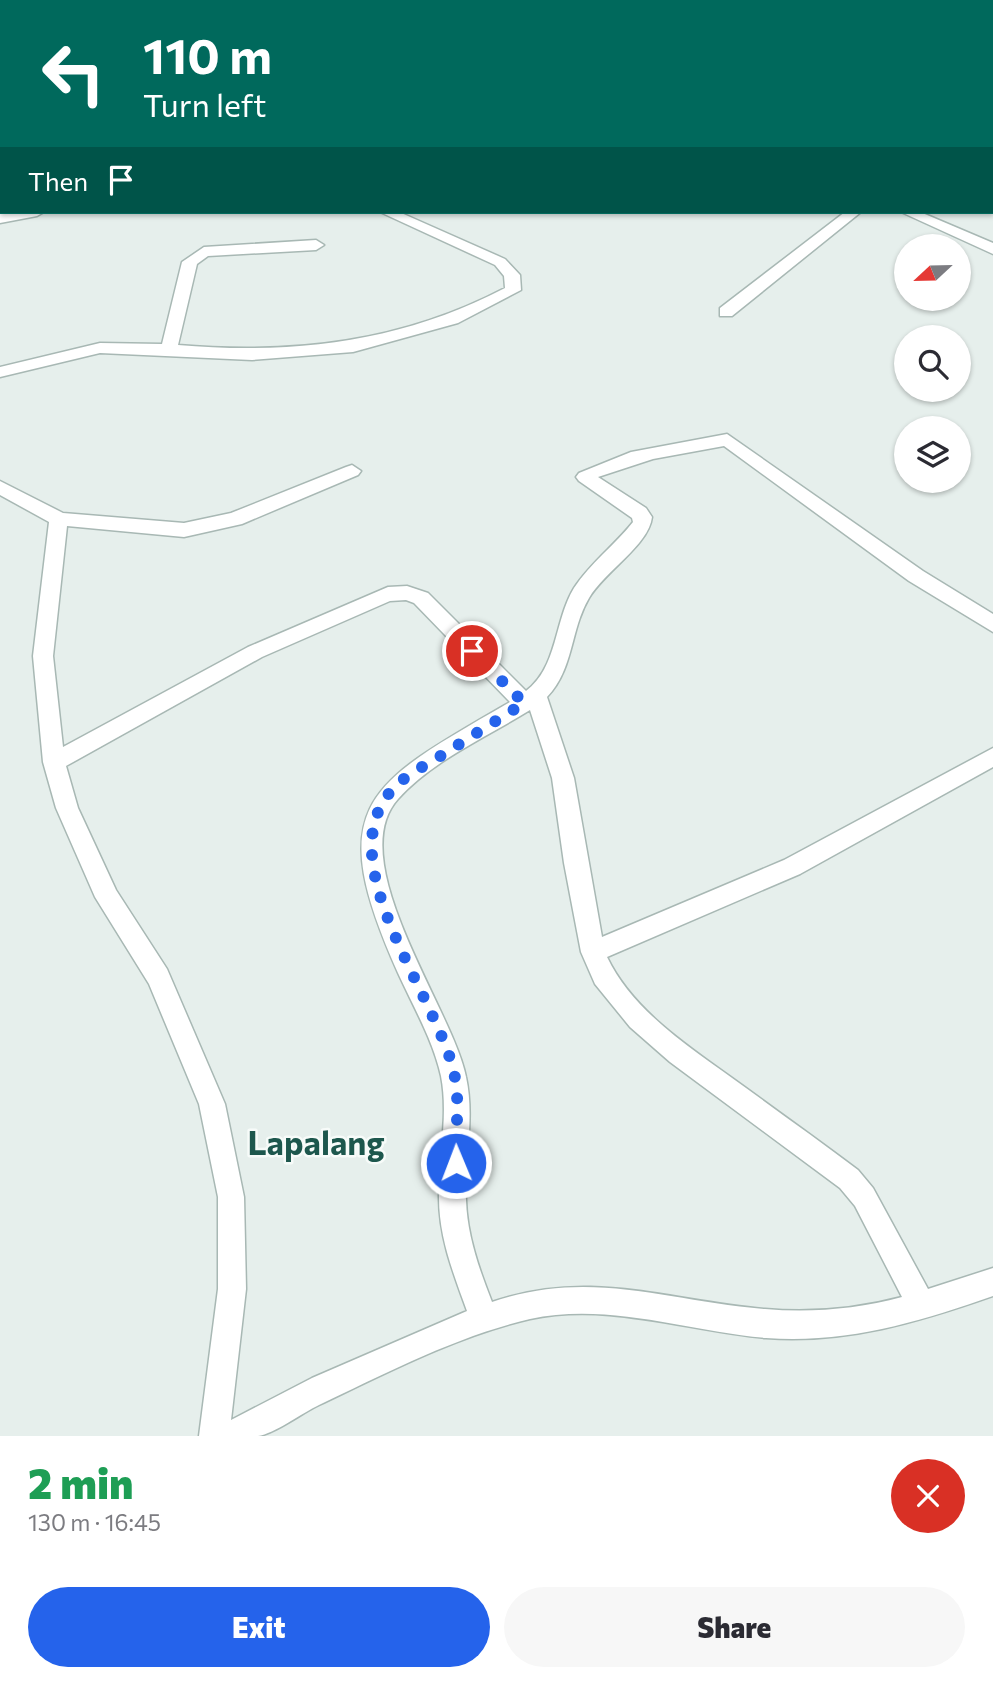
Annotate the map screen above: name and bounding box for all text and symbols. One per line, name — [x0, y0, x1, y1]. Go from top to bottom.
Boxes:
text: 110 m — [143, 24, 272, 84]
icon: left — [28, 28, 119, 119]
text: Turn left — [143, 84, 267, 124]
icon: arrive — [102, 161, 140, 199]
text: Then — [28, 165, 88, 196]
north arrow — [894, 234, 971, 312]
map controls — [894, 234, 971, 493]
button: search — [894, 325, 971, 402]
button: layers — [894, 416, 971, 493]
pin — [442, 621, 502, 681]
icon: arrive — [453, 632, 491, 670]
district label: Lapalang — [247, 1121, 385, 1162]
position arrow — [419, 1126, 493, 1200]
text: 2 min — [28, 1456, 134, 1508]
button: close — [891, 1459, 965, 1533]
text: 130 m · 16:45 — [28, 1508, 161, 1536]
button: Exit — [28, 1587, 490, 1667]
button: Share — [504, 1587, 965, 1667]

